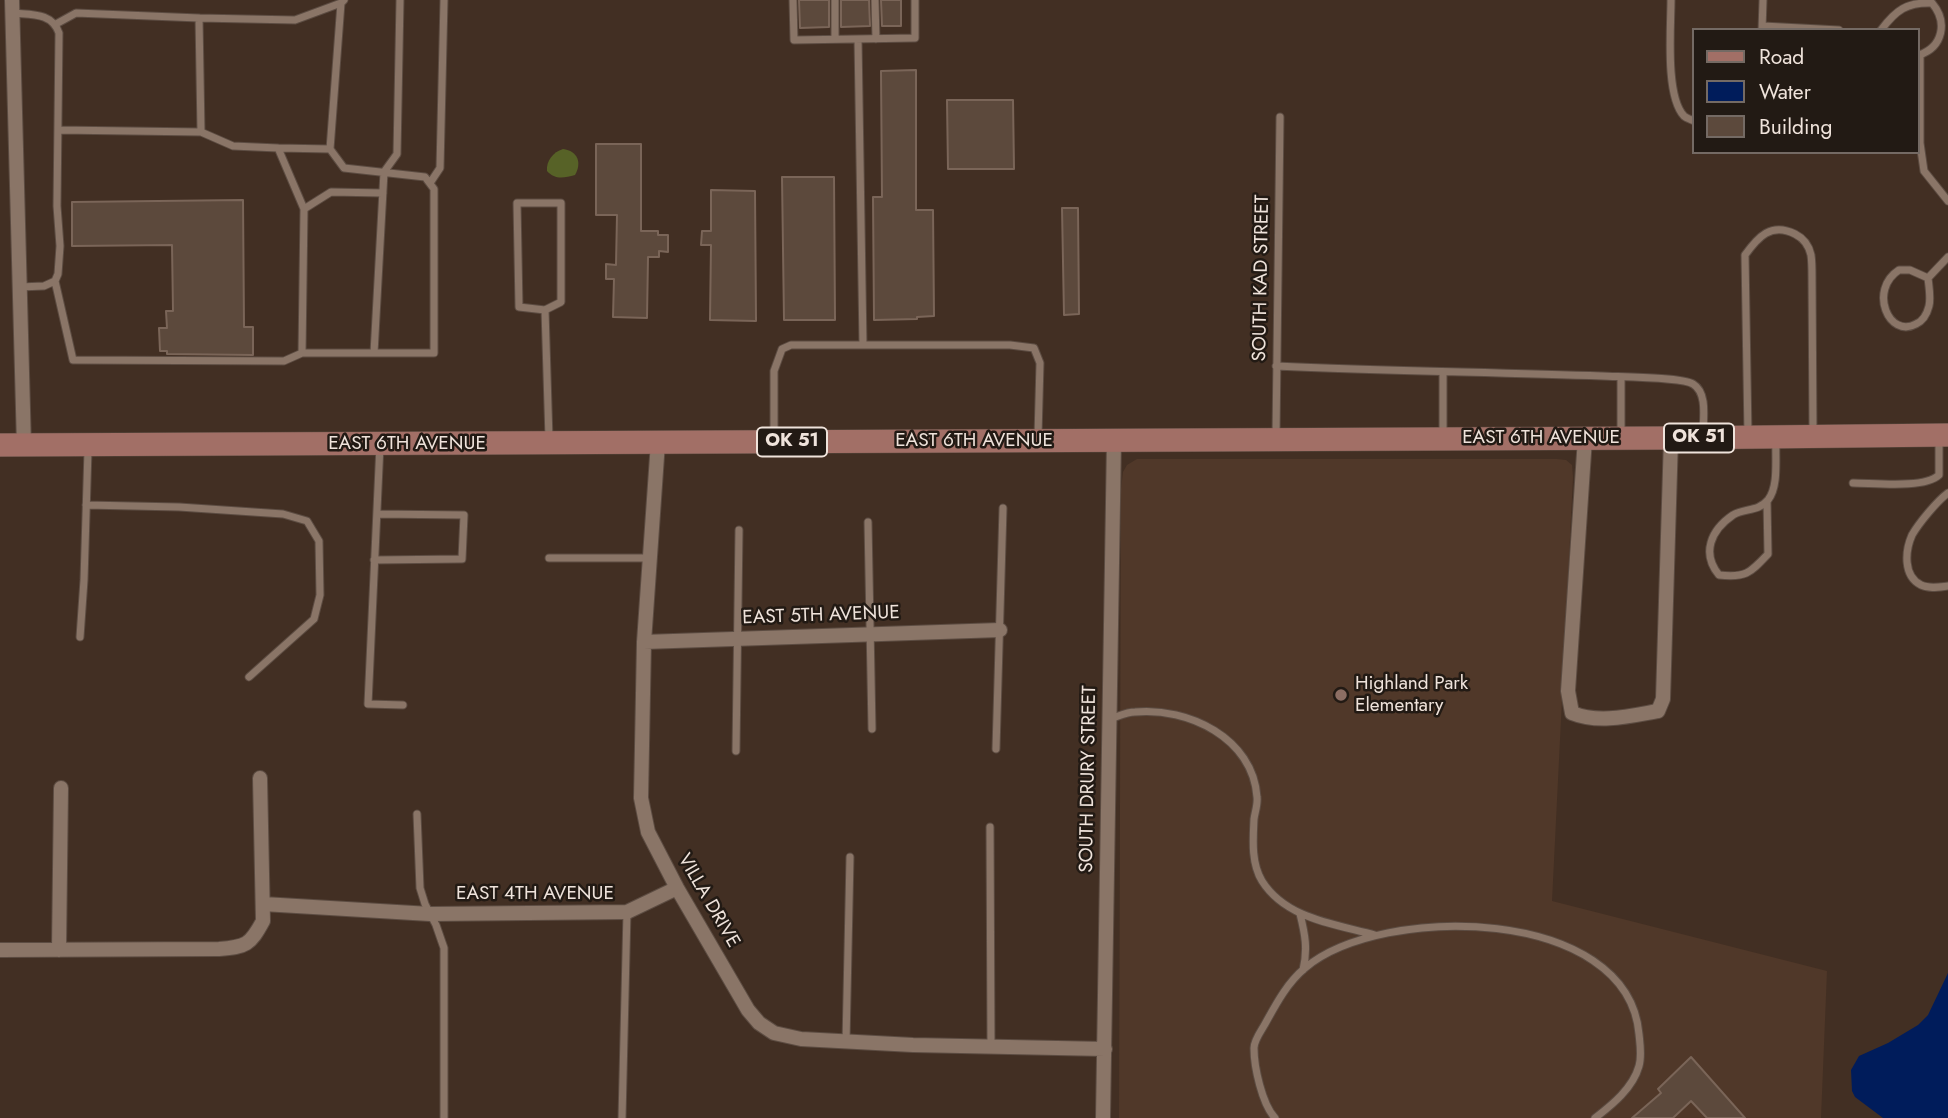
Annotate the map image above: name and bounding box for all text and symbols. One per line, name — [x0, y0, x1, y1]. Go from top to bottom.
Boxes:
legend — [1692, 28, 1920, 154]
text: Road — [1759, 42, 1804, 72]
text: Water — [1759, 77, 1811, 107]
text: Building — [1759, 112, 1832, 142]
street label: SOUTH KAD STREET — [1249, 194, 1275, 362]
road number: OK 51 — [1664, 424, 1734, 452]
street label: EAST 6TH AVENUE — [1462, 427, 1620, 449]
road number: OK 51 — [757, 428, 827, 457]
street label: EAST 6TH AVENUE — [895, 430, 1053, 452]
street label: EAST 6TH AVENUE — [328, 433, 486, 455]
street label: EAST 5TH AVENUE — [742, 602, 900, 630]
place label: Highland Park Elementary — [1355, 673, 1468, 717]
street label: SOUTH DRURY STREET — [1076, 685, 1102, 873]
marker: Highland Park Elementary — [1333, 687, 1349, 703]
street label: VILLA DRIVE — [672, 850, 744, 952]
street label: EAST 4TH AVENUE — [456, 883, 614, 905]

